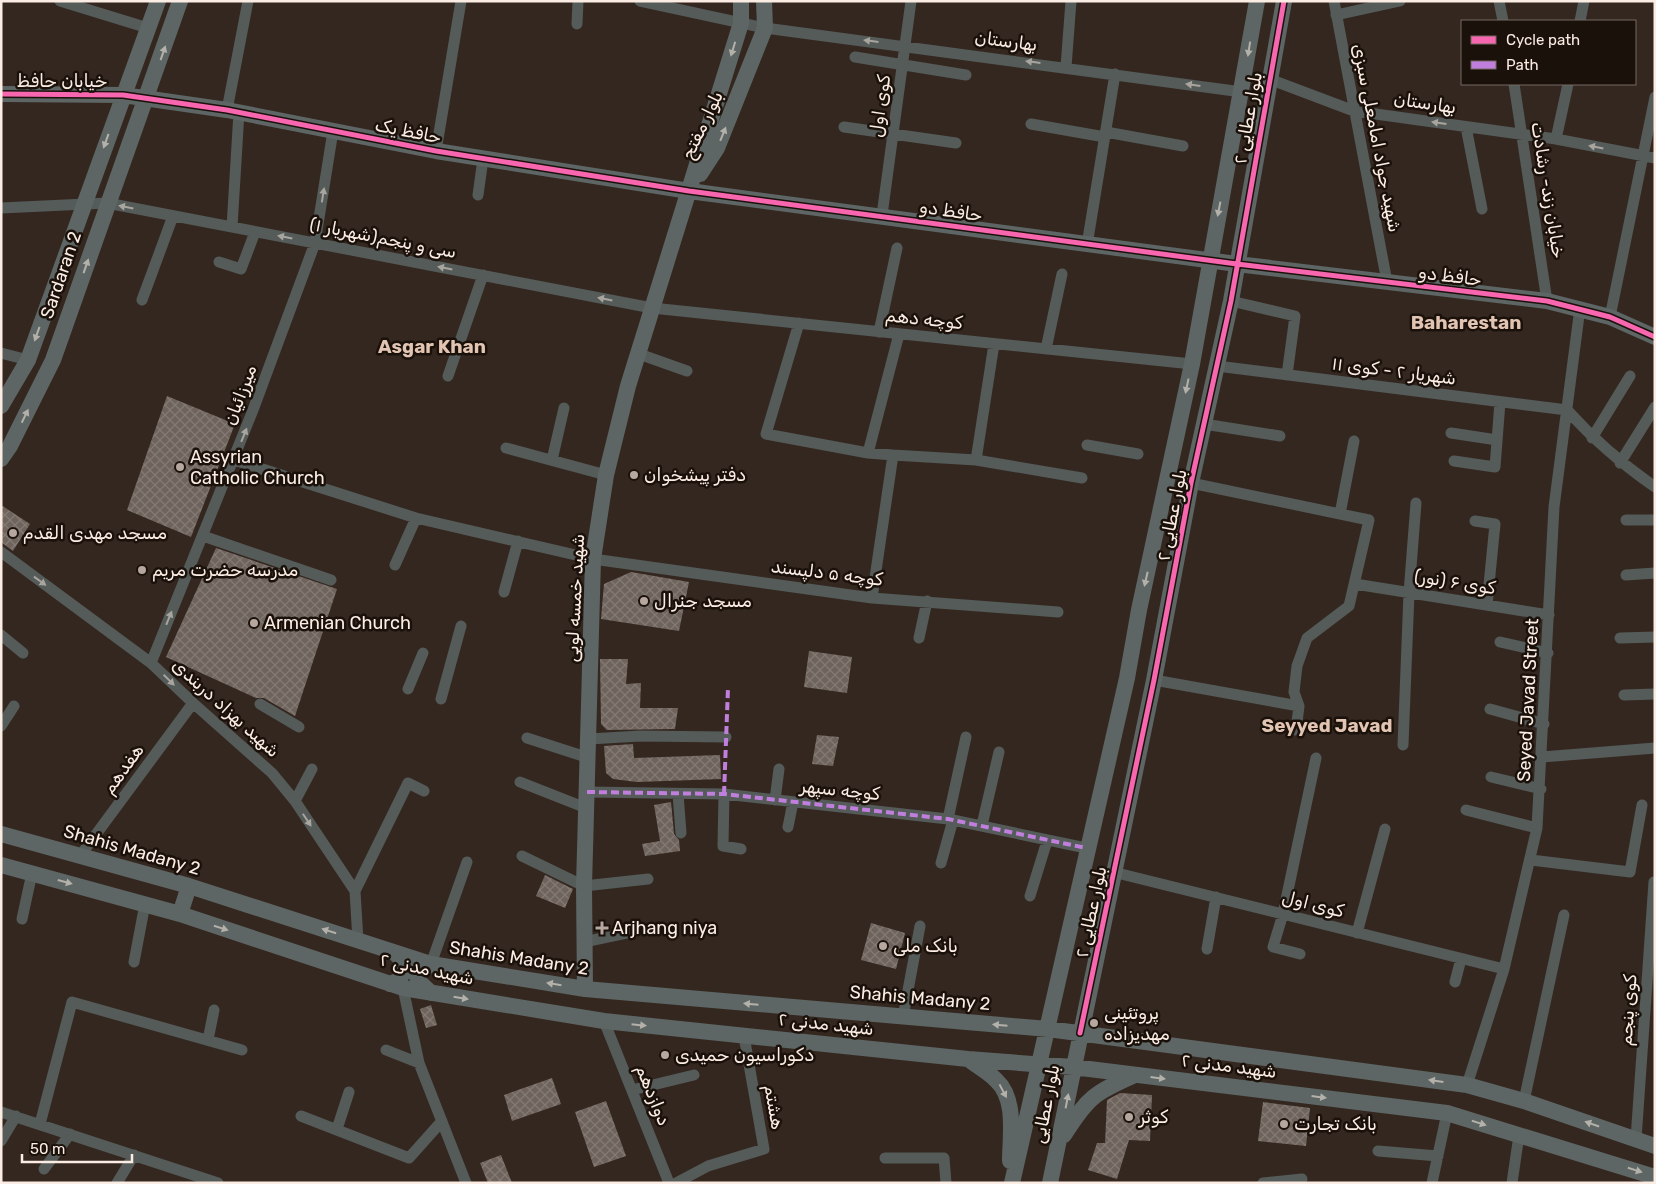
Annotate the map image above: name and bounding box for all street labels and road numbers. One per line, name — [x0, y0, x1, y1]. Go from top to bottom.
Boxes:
street label: بهارستان — [973, 26, 1039, 56]
street label: شهید جواد امامعلی سبزی — [1348, 42, 1406, 234]
street label: خیابان حافظ — [17, 70, 107, 92]
street label: بلوار عطایی ۲ — [1229, 70, 1267, 166]
street label: کوی اول — [865, 73, 895, 139]
street label: بلوار مفتح — [676, 87, 730, 163]
street label: بهارستان — [1392, 88, 1458, 118]
street label: حافظ یک — [373, 114, 443, 148]
street label: خیابان زند- رشادت — [1526, 120, 1570, 260]
street label: حافظ دو — [918, 196, 984, 226]
street label: سی و پنجم(شهریار ۱) — [308, 213, 458, 264]
street label: Sardaran 2 — [36, 228, 86, 322]
street label: حافظ دو — [1417, 261, 1483, 291]
street label: کوچه دهم — [884, 304, 964, 335]
street label: شهریار ۲ - کوی ۱۱ — [1331, 352, 1457, 390]
street label: میرزائیان — [218, 362, 262, 428]
street label: بلوار عطایی ۲ — [1152, 467, 1192, 563]
street label: شهید خمسه لویی — [561, 533, 589, 663]
street label: کوچه ۵ دلپسند — [770, 555, 884, 592]
street label: کوی ۶ (نور) — [1413, 565, 1497, 599]
street label: Seyed Javad Street — [1513, 618, 1543, 782]
street label: شهید بهزاد دربندی — [168, 654, 284, 762]
street label: هفدهم — [97, 740, 149, 799]
street label: کوچه سپهر — [798, 775, 881, 806]
street label: Shahis Madany 2 — [61, 820, 203, 880]
street label: بلوار عطایی ۲ — [1071, 864, 1111, 960]
street label: کوی اول — [1280, 886, 1346, 922]
street label: Shahis Madany 2 — [448, 936, 590, 980]
street label: شهید مدنی ۲ — [378, 948, 476, 990]
street label: کوی پنجم — [1615, 973, 1642, 1047]
street label: Shahis Madany 2 — [849, 981, 991, 1015]
street label: شهید مدنی ۲ — [777, 1008, 875, 1040]
street label: شهید مدنی ۲ — [1180, 1049, 1278, 1083]
street label: دوازدهم — [630, 1061, 675, 1129]
street label: بلوار عطایی — [1028, 1063, 1064, 1145]
street label: هشتم — [758, 1083, 789, 1131]

